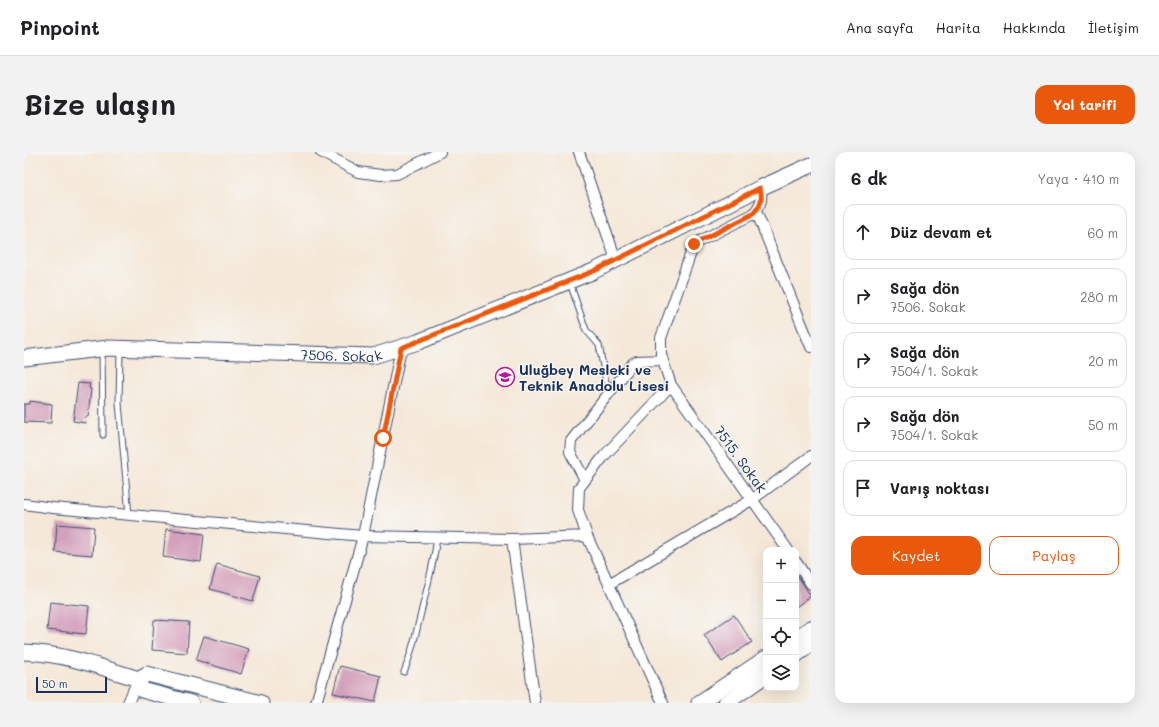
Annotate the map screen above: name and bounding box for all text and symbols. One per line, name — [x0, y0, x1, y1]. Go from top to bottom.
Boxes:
text: Pinpoint — [20, 15, 100, 40]
text: Ana sayfa — [846, 18, 914, 37]
text: Harita — [936, 18, 981, 37]
text: Hakkında — [1003, 18, 1066, 37]
text: İletişim — [1088, 18, 1139, 37]
button: Yol tarifi — [1035, 85, 1135, 124]
text: Bize ulaşın — [24, 86, 176, 122]
text: 6 dk — [851, 167, 887, 189]
text: Yaya · 410 m — [1038, 170, 1119, 187]
icon: ahead — [852, 221, 874, 243]
text: Düz devam et — [890, 222, 992, 242]
text: 60 m — [1088, 224, 1118, 241]
route end — [685, 235, 703, 253]
text: Sağa dön — [890, 278, 959, 298]
icon: right — [852, 285, 874, 307]
text: 280 m — [1080, 288, 1118, 305]
text: 7506. Sokak — [890, 298, 966, 315]
text: Sağa dön — [890, 342, 959, 362]
street label: 7506. Sokak — [300, 344, 384, 366]
icon: right — [852, 349, 874, 371]
text: 20 m — [1088, 352, 1118, 369]
place label: Uluğbey Mesleki ve Teknik Anadolu Lisesi — [519, 360, 669, 395]
text: 7504/1. Sokak — [890, 362, 978, 379]
school or university icon: Uluğbey Mesleki ve Teknik Anadolu Lisesi — [494, 366, 516, 388]
text: Sağa dön — [890, 406, 959, 426]
icon: right — [852, 413, 874, 435]
text: 50 m — [1088, 416, 1118, 433]
street label: 7515. Sokak — [710, 422, 772, 496]
text: 7504/1. Sokak — [890, 426, 978, 443]
route start — [374, 429, 392, 447]
icon: arrive — [852, 477, 874, 499]
text: Varış noktası — [890, 478, 990, 498]
button: Kaydet — [851, 536, 981, 575]
button: Paylaş — [989, 536, 1119, 575]
map controls — [763, 547, 799, 691]
button: + — [763, 547, 799, 583]
button: − — [763, 583, 799, 619]
button: locate — [763, 619, 799, 655]
button: layers — [763, 655, 799, 691]
scale bar — [36, 675, 107, 694]
text: 50 m — [42, 676, 68, 691]

